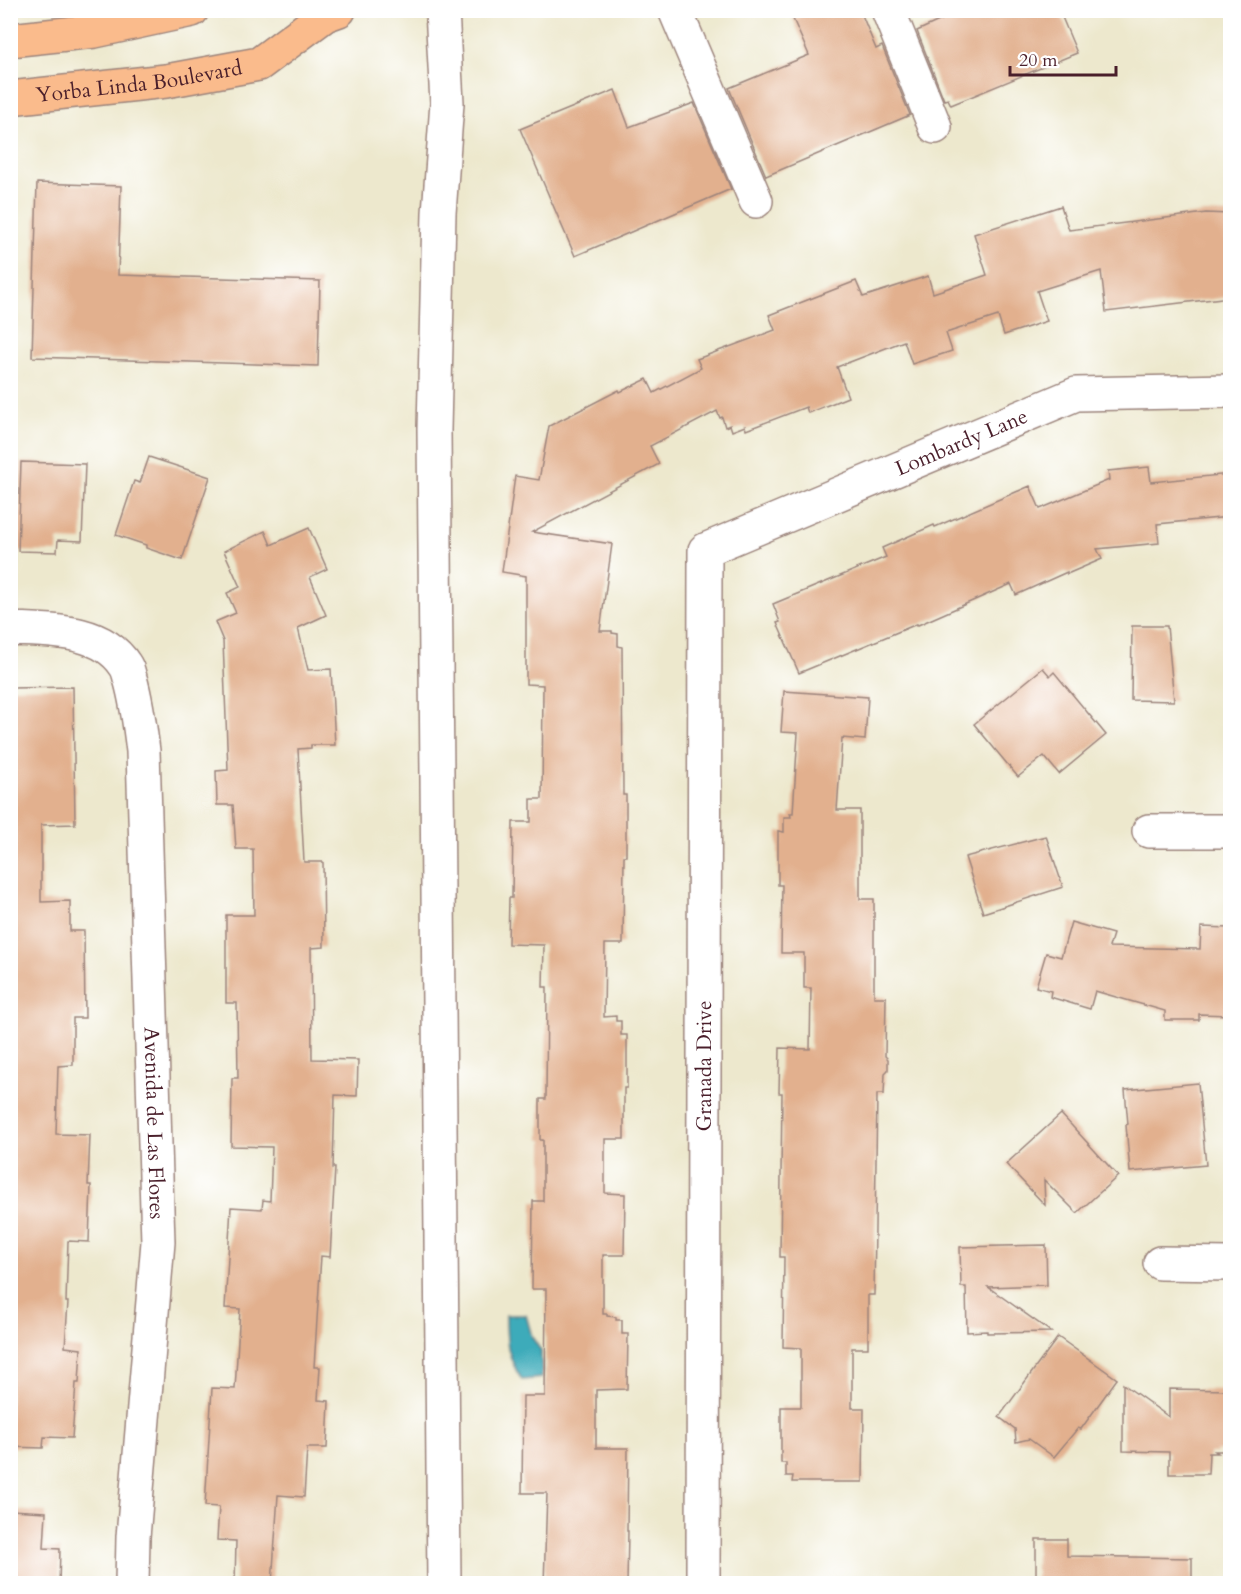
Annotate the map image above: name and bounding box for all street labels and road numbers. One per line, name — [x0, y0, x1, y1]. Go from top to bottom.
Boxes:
street label: Yorba Linda Boulevard — [34, 53, 244, 110]
street label: Lombardy Lane — [891, 402, 1032, 483]
street label: Granada Drive — [690, 1000, 719, 1132]
street label: Avenida de Las Flores — [136, 1026, 171, 1220]

